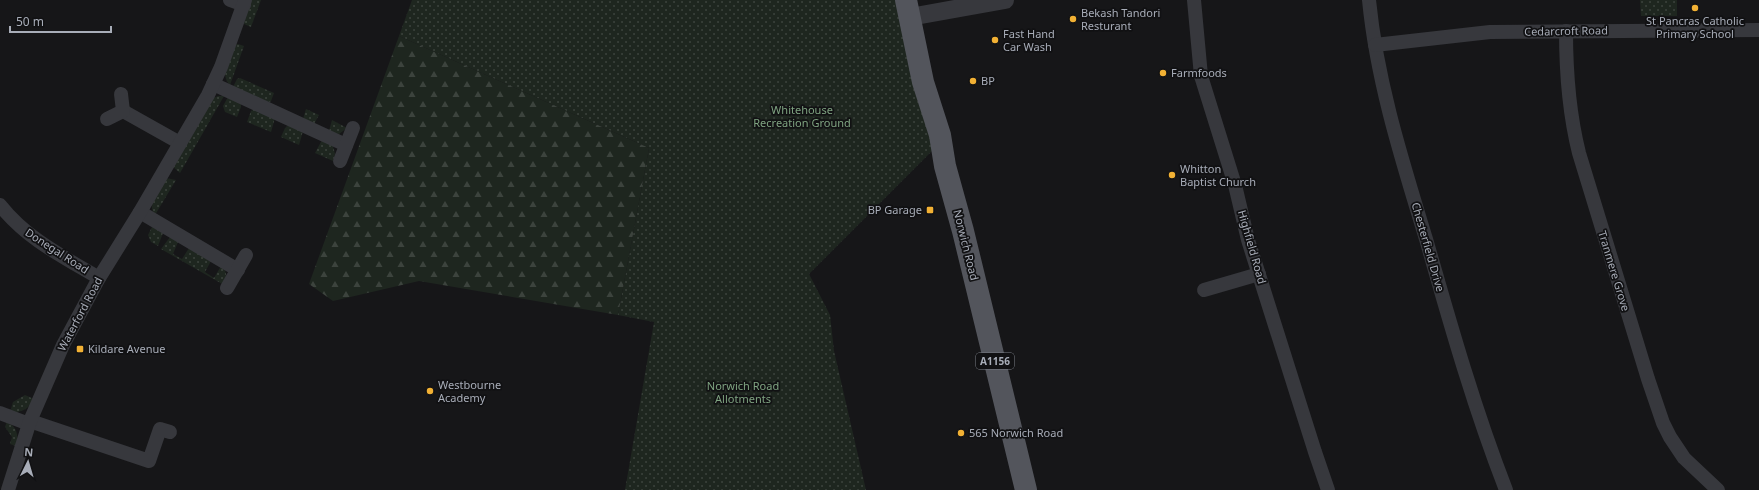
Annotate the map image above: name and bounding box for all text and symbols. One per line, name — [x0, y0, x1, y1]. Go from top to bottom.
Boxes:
marker: St Pancras Catholic Primary School — [1690, 3, 1700, 13]
place label: Bekash Tandori Resturant — [1081, 5, 1160, 33]
scale bar — [10, 8, 111, 34]
text: 50 m — [16, 13, 44, 30]
place label: St Pancras Catholic Primary School — [1646, 13, 1744, 41]
marker: Bekash Tandori Resturant — [1068, 14, 1078, 24]
street label: Cedarcroft Road — [1524, 22, 1608, 39]
place label: Fast Hand Car Wash — [1003, 26, 1055, 54]
marker: Fast Hand Car Wash — [990, 35, 1000, 45]
place label: Farmfoods — [1171, 65, 1227, 80]
marker: Farmfoods — [1158, 68, 1168, 78]
place label: BP — [981, 73, 995, 88]
marker: BP — [968, 76, 978, 86]
park label: Whitehouse Recreation Ground — [753, 102, 851, 130]
place label: Whitton Baptist Church — [1180, 161, 1256, 189]
marker: Whitton Baptist Church — [1167, 170, 1177, 180]
street label: Chesterfield Drive — [1409, 200, 1448, 293]
place label: BP Garage — [868, 202, 922, 217]
marker: BP Garage — [925, 205, 935, 215]
street label: Norwich Road — [950, 208, 983, 282]
street label: Highfield Road — [1235, 208, 1270, 286]
street label: Donegal Road — [23, 224, 92, 277]
street label: Tranmere Grove — [1595, 229, 1634, 313]
street label: Waterford Road — [54, 274, 105, 353]
place label: Kildare Avenue — [88, 341, 165, 356]
marker: Kildare Avenue — [75, 344, 85, 354]
road number: A1156 — [976, 353, 1014, 369]
place label: Westbourne Academy — [438, 377, 501, 405]
park label: Norwich Road Allotments — [707, 378, 779, 406]
marker: Westbourne Academy — [425, 386, 435, 396]
place label: 565 Norwich Road — [969, 425, 1063, 440]
marker: 565 Norwich Road — [956, 428, 966, 438]
north arrow — [8, 442, 48, 482]
text: N — [24, 444, 34, 459]

